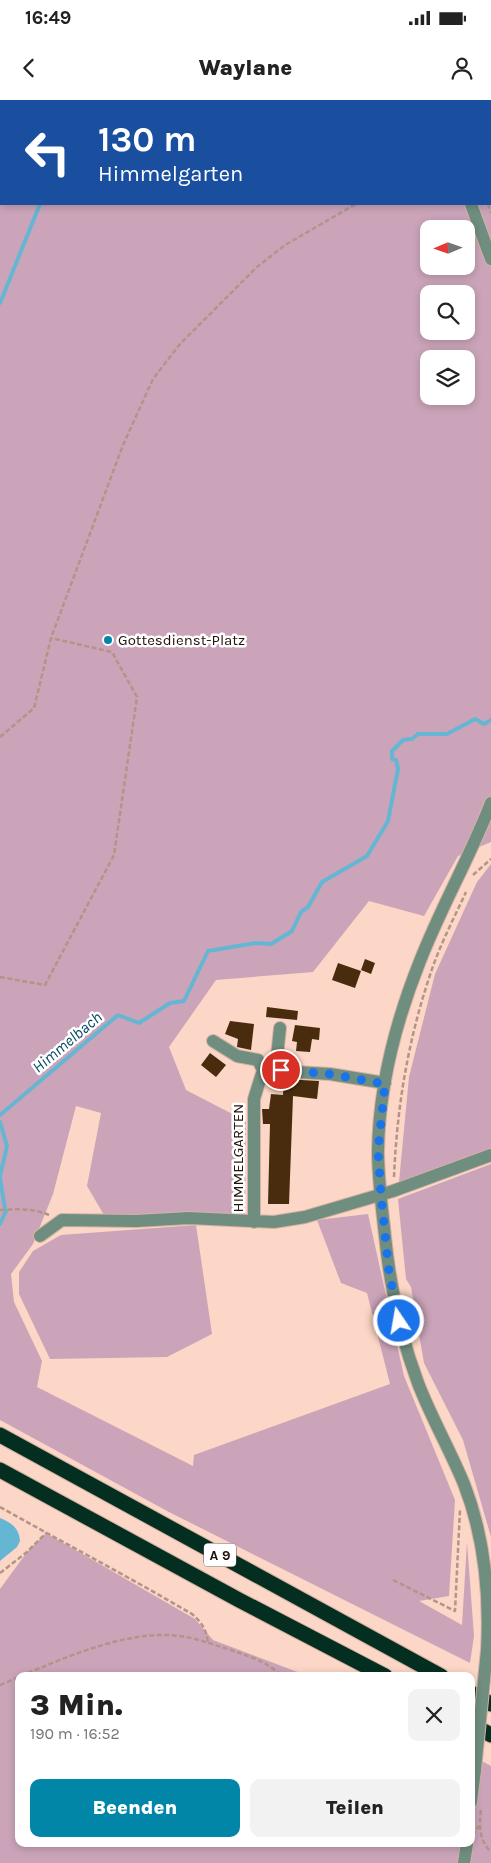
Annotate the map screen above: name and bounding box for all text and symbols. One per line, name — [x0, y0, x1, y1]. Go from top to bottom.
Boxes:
text: 16:49 — [25, 7, 71, 29]
icon: back — [15, 54, 43, 82]
icon: person — [448, 54, 476, 82]
text: Waylane — [199, 55, 292, 81]
text: 130 m — [98, 119, 196, 160]
icon: left — [15, 120, 80, 185]
text: Himmelgarten — [98, 161, 243, 187]
north arrow — [420, 220, 475, 275]
map controls — [420, 220, 475, 405]
button: search — [420, 285, 475, 340]
button: layers — [420, 350, 475, 405]
place label: Gottesdienst-Platz — [118, 631, 245, 649]
marker: Gottesdienst-Platz — [102, 634, 114, 646]
water label: Himmelbach — [28, 1007, 106, 1077]
pin — [260, 1049, 302, 1091]
icon: arrive — [267, 1056, 295, 1084]
street label: HIMMELGARTEN — [229, 1104, 247, 1212]
position arrow — [372, 1294, 424, 1346]
road number: A 9 — [204, 1544, 236, 1566]
text: 3 Min. — [30, 1687, 123, 1723]
button: close — [408, 1689, 460, 1741]
text: 190 m · 16:52 — [30, 1724, 120, 1743]
button: Beenden — [30, 1779, 240, 1837]
button: Teilen — [250, 1779, 460, 1837]

